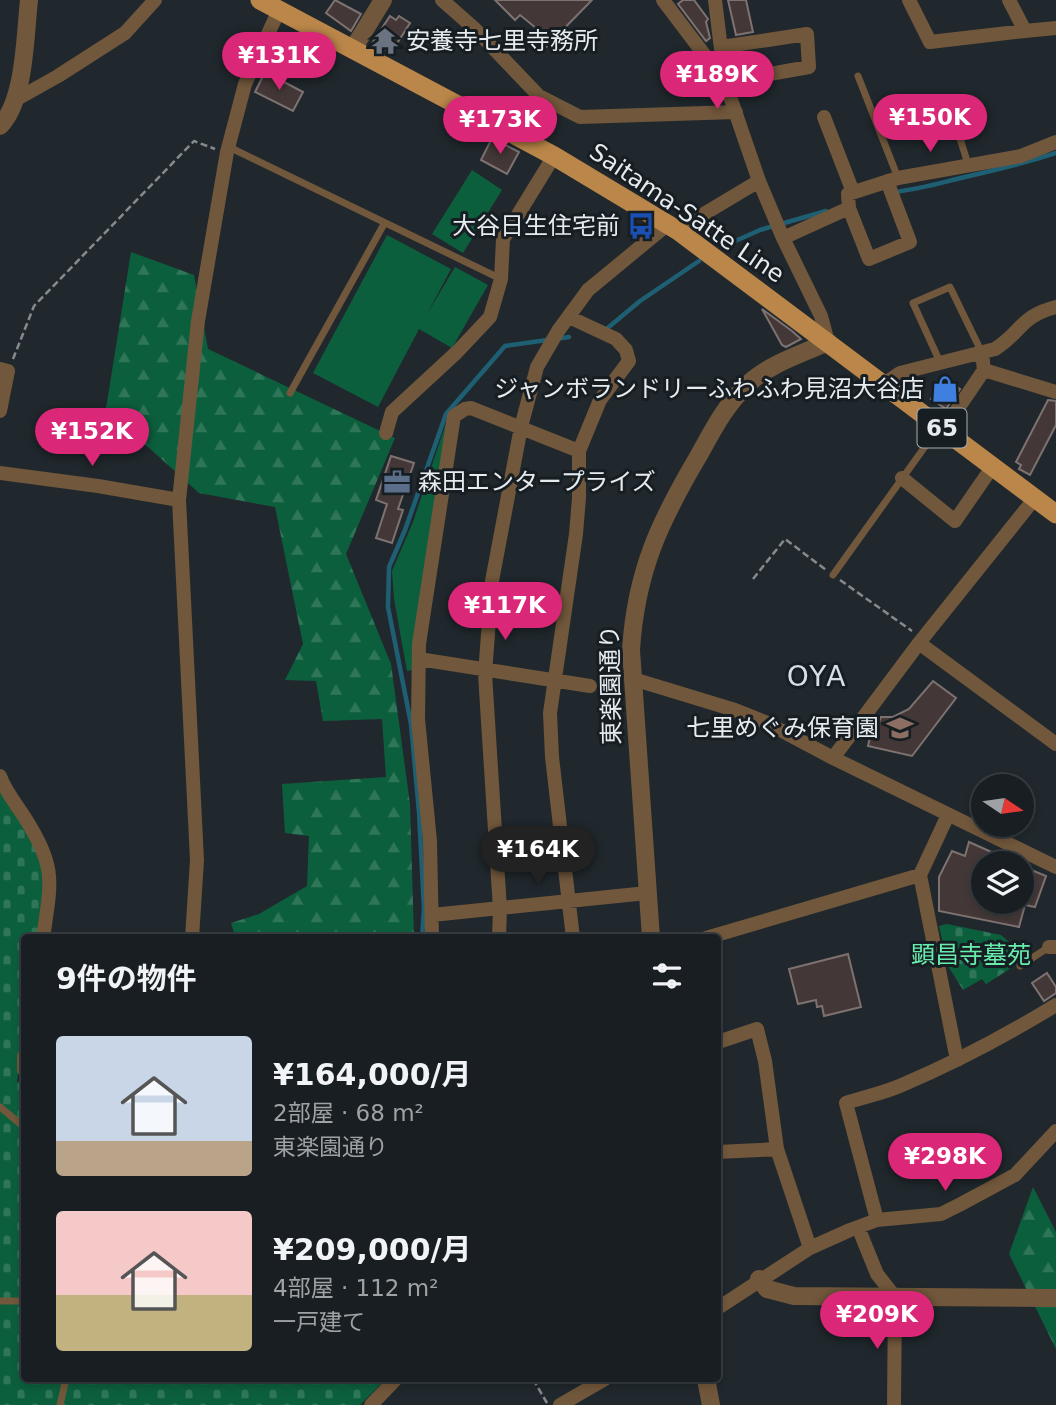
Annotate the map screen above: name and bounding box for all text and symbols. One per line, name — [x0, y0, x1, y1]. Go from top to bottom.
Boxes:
temple icon: 安養寺七里寺務所 — [370, 26, 400, 56]
place label: 安養寺七里寺務所 — [406, 27, 598, 55]
pin: ¥131K — [230, 32, 328, 92]
text: ¥131K — [238, 42, 320, 68]
pin: ¥189K — [668, 52, 766, 111]
text: ¥189K — [676, 61, 758, 87]
pin: ¥150K — [881, 94, 979, 154]
pin: ¥173K — [451, 96, 549, 156]
text: ¥150K — [889, 104, 971, 130]
text: ¥173K — [459, 106, 541, 132]
street label: Saitama-Satte Line — [584, 137, 790, 289]
bus stop icon: 大谷日生住宅前 — [626, 211, 656, 241]
place label: 大谷日生住宅前 — [452, 212, 620, 240]
shop icon: ジャンボランドリーふわふわ見沼大谷店 — [930, 374, 960, 404]
place label: ジャンボランドリーふわふわ見沼大谷店 — [494, 375, 924, 403]
pin: ¥152K — [43, 408, 141, 468]
road number: 65 — [918, 408, 967, 448]
text: ¥152K — [51, 418, 133, 444]
office icon: 森田エンタープライズ — [382, 467, 412, 497]
place label: 森田エンタープライズ — [418, 468, 656, 496]
pin: ¥117K — [456, 582, 554, 642]
text: ¥117K — [464, 592, 546, 618]
street label: 東楽園通り — [596, 625, 626, 745]
district label: OYA — [787, 660, 847, 693]
school or university icon: 七里めぐみ保育園 — [885, 713, 915, 743]
place label: 七里めぐみ保育園 — [686, 714, 879, 742]
north arrow — [971, 774, 1034, 836]
map controls — [971, 774, 1034, 914]
pin: ¥164K — [489, 826, 587, 886]
text: ¥164K — [497, 836, 579, 862]
button: layers — [971, 851, 1034, 914]
park label: 顕昌寺墓苑 — [911, 941, 1031, 969]
icon: filters — [648, 957, 686, 995]
text: 9件の物件 — [56, 961, 197, 996]
text: ¥164,000/月 — [273, 1057, 471, 1092]
icon: home — [112, 1064, 196, 1148]
text: 2部屋 · 68 m² — [273, 1100, 424, 1126]
text: 東楽園通り — [273, 1134, 388, 1160]
pin: ¥298K — [896, 1134, 994, 1193]
text: ¥298K — [904, 1143, 986, 1169]
text: ¥209,000/月 — [273, 1232, 471, 1267]
icon: home — [112, 1239, 196, 1323]
text: 4部屋 · 112 m² — [273, 1275, 438, 1301]
pin: ¥209K — [828, 1292, 926, 1351]
text: ¥209K — [836, 1301, 918, 1327]
text: 一戸建て — [273, 1309, 365, 1335]

